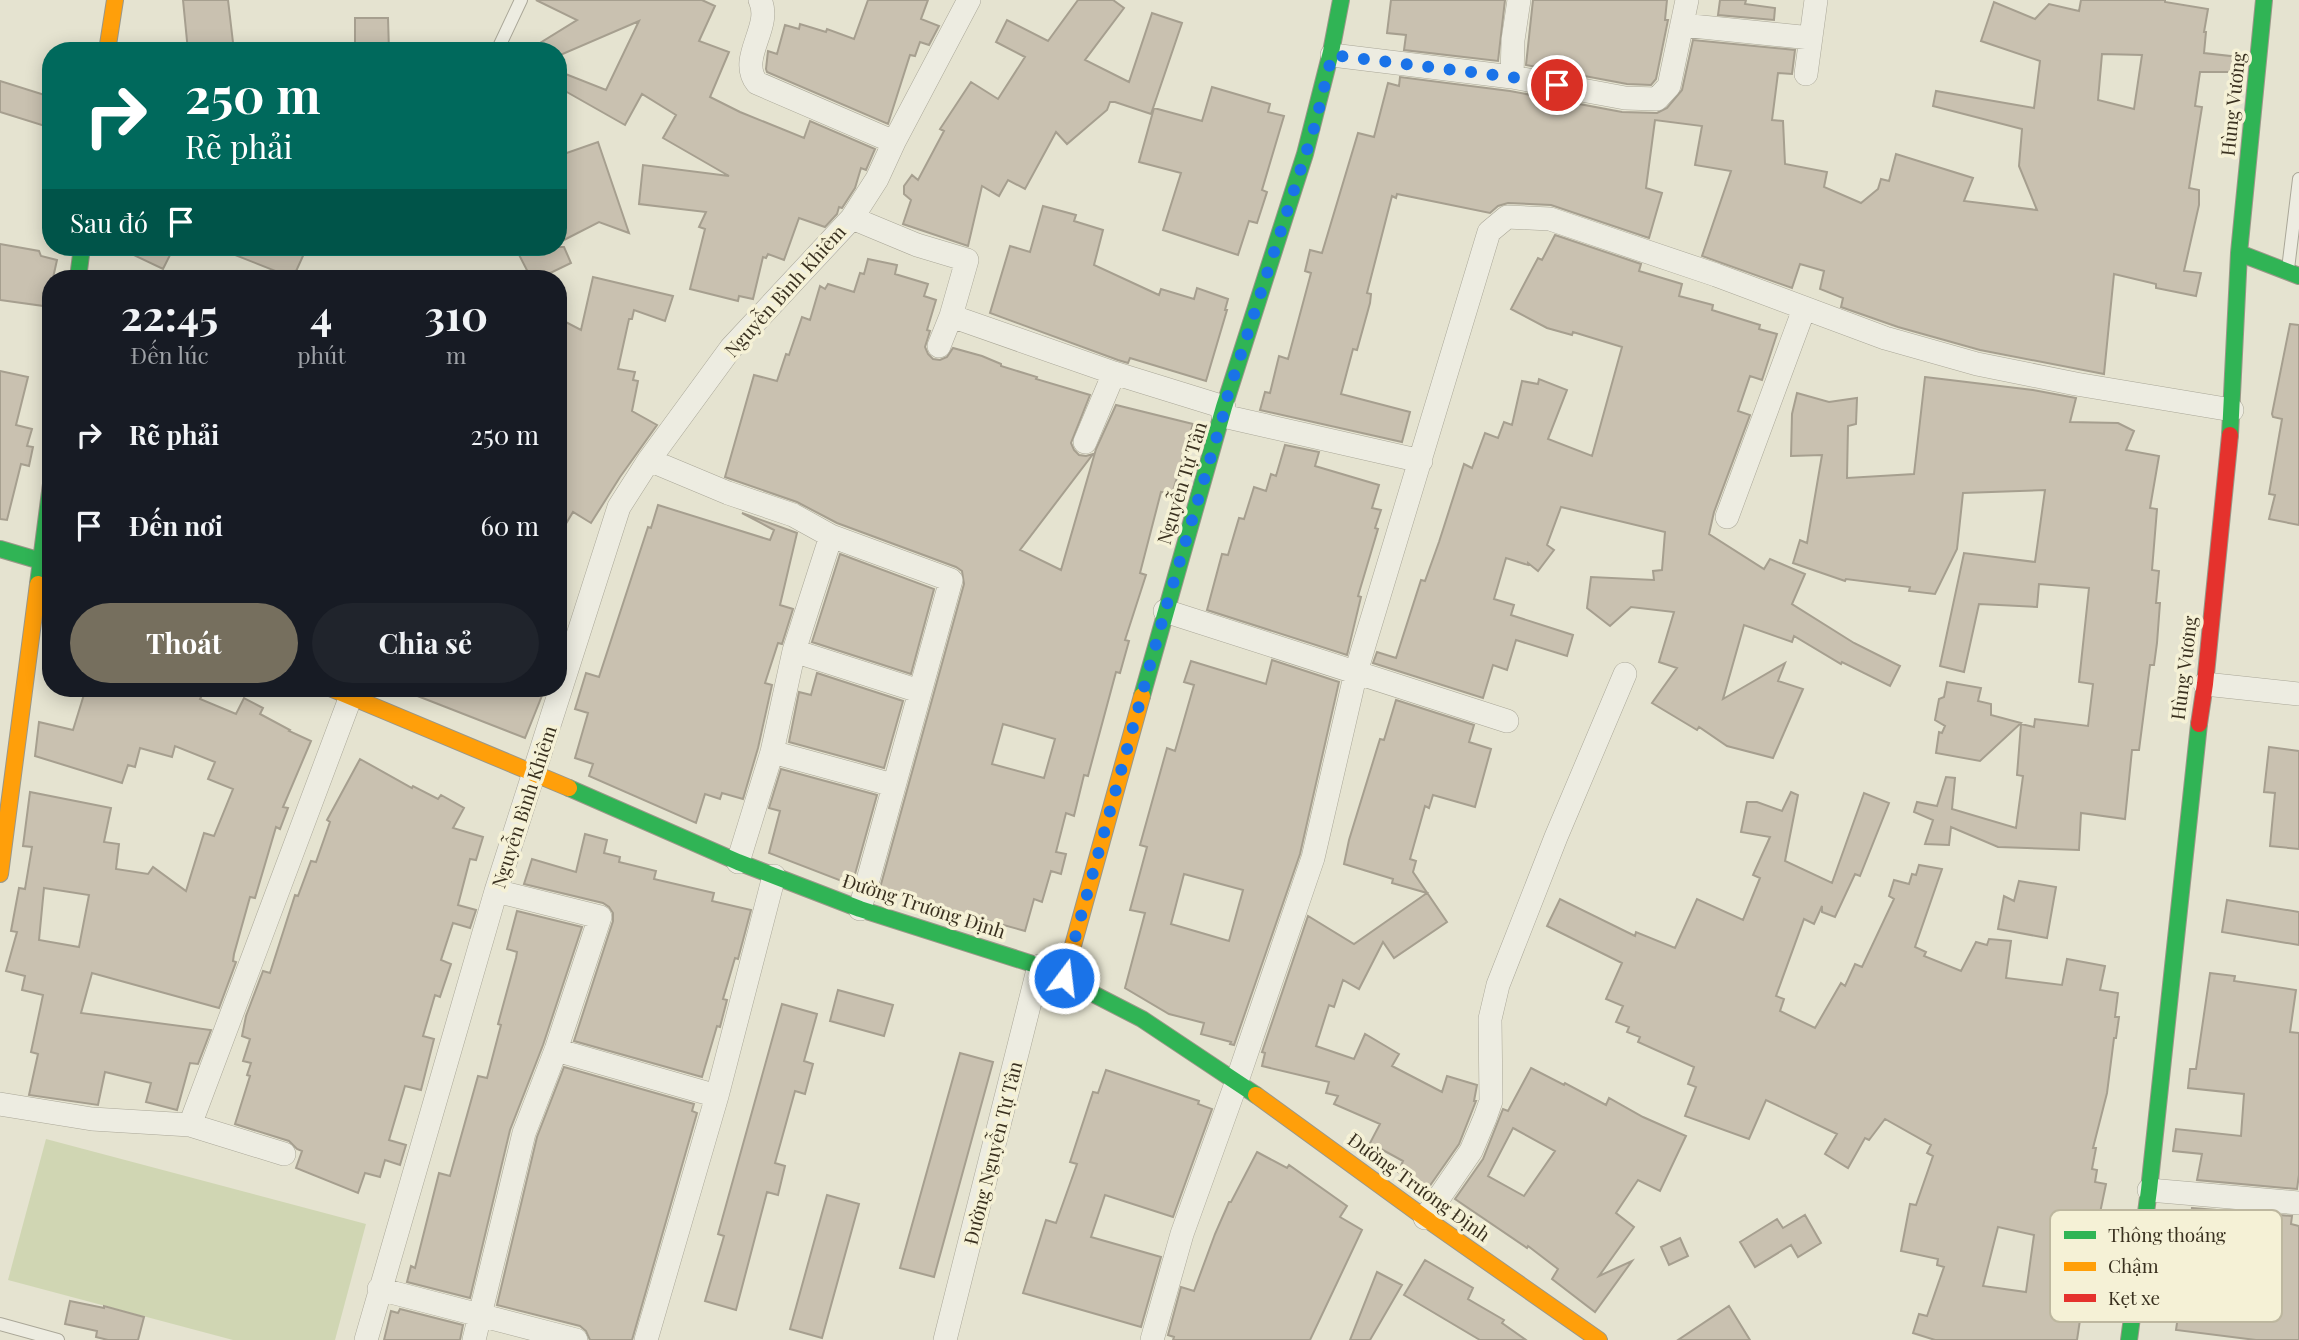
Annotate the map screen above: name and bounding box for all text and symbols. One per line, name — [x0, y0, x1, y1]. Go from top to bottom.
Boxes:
street label: Hùng Vương — [2214, 50, 2250, 157]
pin — [1527, 55, 1587, 115]
text: 250 m — [185, 61, 321, 126]
icon: arrive — [1538, 66, 1576, 104]
icon: right — [70, 70, 161, 161]
text: Rẽ phải — [185, 124, 293, 167]
icon: arrive — [162, 203, 200, 241]
text: Sau đó — [70, 205, 148, 240]
street label: Nguyễn Bình Khiêm — [718, 219, 851, 362]
text: 22:45 — [121, 286, 218, 342]
text: 4 — [310, 286, 333, 342]
text: 310 — [424, 286, 488, 342]
text: Đến lúc — [131, 339, 209, 370]
text: phút — [297, 339, 346, 370]
text: m — [446, 339, 467, 370]
icon: right — [70, 416, 108, 454]
text: Rẽ phải — [129, 417, 219, 452]
text: 250 m — [471, 417, 539, 452]
street label: Nguyễn Tự Tân — [1150, 418, 1212, 547]
icon: arrive — [70, 507, 108, 545]
text: Đến nơi — [129, 508, 223, 543]
text: 60 m — [480, 508, 539, 543]
button: Thoát — [70, 603, 298, 683]
button: Chia sẻ — [312, 603, 539, 683]
street label: Hùng Vương — [2164, 614, 2202, 721]
street label: Nguyễn Bình Khiêm — [484, 722, 562, 891]
street label: Đường Trương Định — [839, 866, 1009, 944]
position arrow — [1027, 941, 1101, 1015]
street label: Đường Nguyễn Tự Tân — [957, 1058, 1028, 1247]
street label: Đường Trương Định — [1343, 1126, 1496, 1247]
legend — [2050, 1210, 2282, 1322]
text: Thông thoáng — [2108, 1221, 2226, 1247]
text: Chậm — [2108, 1252, 2159, 1278]
text: Kẹt xe — [2108, 1284, 2160, 1310]

